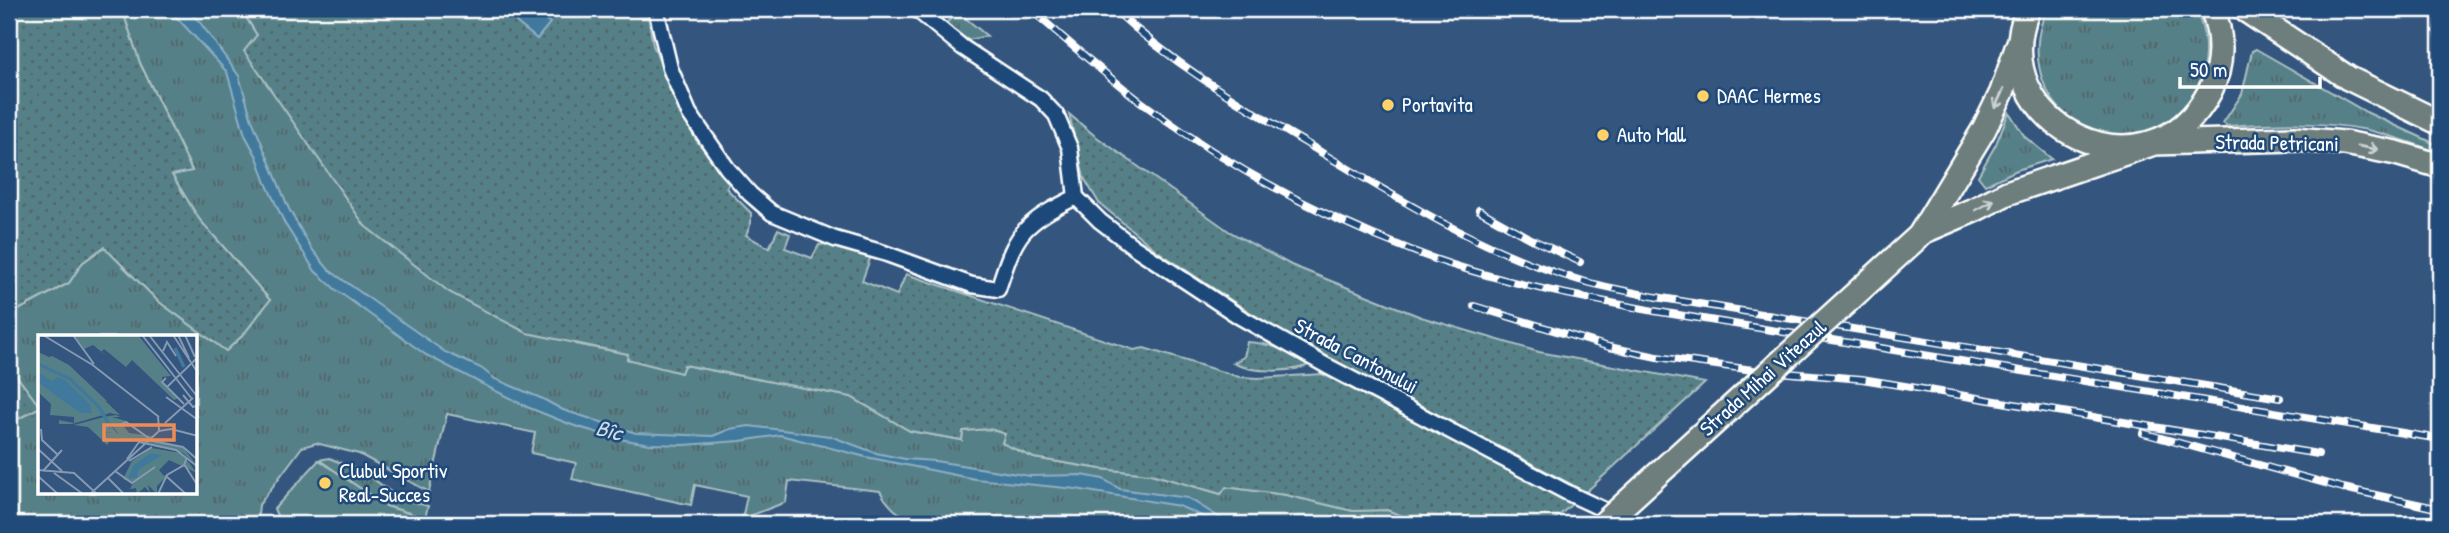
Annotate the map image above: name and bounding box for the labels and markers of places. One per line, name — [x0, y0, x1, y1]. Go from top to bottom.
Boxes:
place label: DAAC Hermes — [1717, 81, 1821, 110]
marker: DAAC Hermes — [1695, 88, 1711, 104]
place label: Portavita — [1402, 90, 1473, 119]
marker: Portavita — [1380, 97, 1396, 113]
place label: Auto Mall — [1617, 120, 1687, 149]
marker: Auto Mall — [1595, 127, 1611, 143]
place label: Clubul Sportiv Real-Succes — [339, 456, 448, 509]
marker: Clubul Sportiv Real-Succes — [317, 475, 333, 491]

